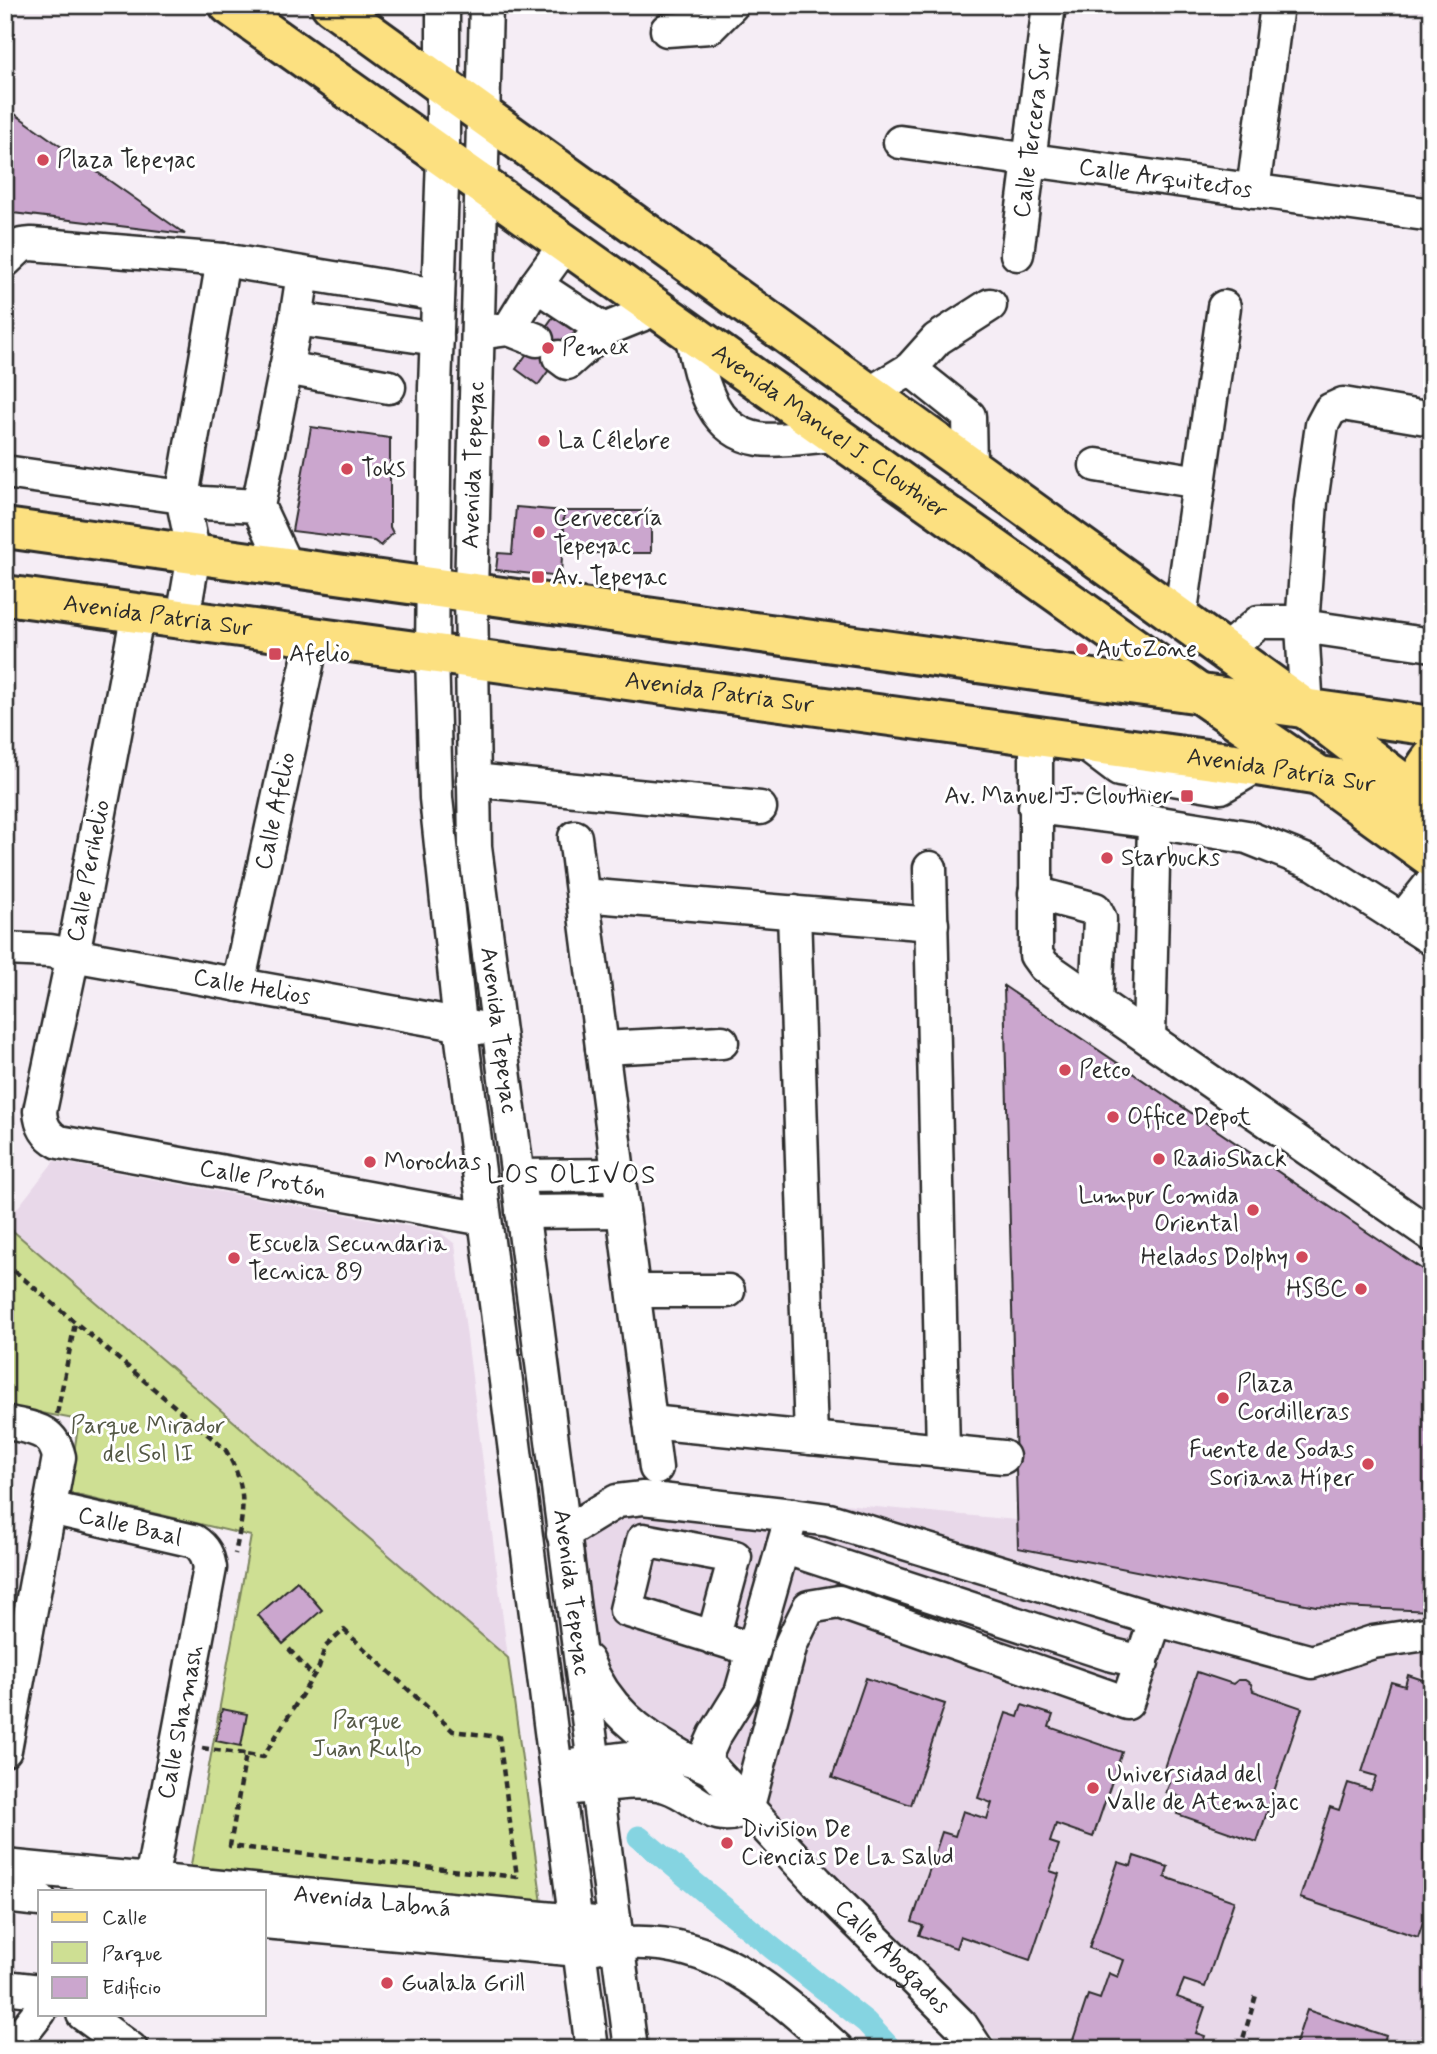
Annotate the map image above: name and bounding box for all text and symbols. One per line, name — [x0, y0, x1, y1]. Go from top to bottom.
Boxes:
street label: Calle Tercera Sur — [1006, 41, 1059, 220]
place label: Plaza Tepeyac — [57, 145, 196, 176]
street label: Calle Arquitectos — [1077, 151, 1255, 206]
marker: Plaza Tepeyac — [35, 152, 51, 168]
place label: Pemex — [562, 333, 628, 364]
street label: Avenida Manuel J. Clouthier — [706, 337, 954, 526]
marker: Pemex — [540, 340, 556, 356]
street label: Avenida Tepeyac — [456, 381, 492, 549]
place label: La Célebre — [558, 426, 670, 457]
marker: La Célebre — [536, 433, 552, 449]
place label: Toks — [361, 454, 406, 485]
marker: Toks — [339, 461, 355, 477]
place label: Cervecería Tepeyac — [553, 503, 663, 562]
marker: Cervecería Tepeyac — [531, 524, 547, 540]
place label: Av. Tepeyac — [552, 562, 668, 593]
marker: Av. Tepeyac — [530, 569, 546, 585]
street label: Avenida Patria Sur — [61, 588, 254, 644]
place label: AutoZone — [1096, 634, 1197, 665]
place label: Afelio — [289, 639, 350, 670]
marker: AutoZone — [1074, 641, 1090, 657]
marker: Afelio — [267, 646, 283, 662]
street label: Avenida Patria Sur — [623, 664, 816, 721]
street label: Avenida Patria Sur — [1185, 741, 1377, 800]
street label: Calle Afelio — [248, 749, 303, 873]
place label: Av. Manuel J. Clouthier — [944, 781, 1173, 812]
marker: Av. Manuel J. Clouthier — [1179, 788, 1195, 804]
street label: Calle Perihelio — [60, 797, 118, 945]
place label: Starbucks — [1121, 843, 1220, 874]
marker: Starbucks — [1099, 850, 1115, 866]
street label: Avenida Tepeyac — [473, 945, 525, 1116]
street label: Calle Helios — [191, 961, 313, 1013]
place label: Petco — [1079, 1055, 1131, 1086]
marker: Petco — [1057, 1062, 1073, 1078]
place label: Office Depot — [1127, 1102, 1251, 1133]
marker: Office Depot — [1105, 1109, 1121, 1125]
place label: RadioShack — [1173, 1144, 1287, 1175]
place label: Morochas — [384, 1147, 482, 1178]
marker: RadioShack — [1151, 1151, 1167, 1167]
street label: Calle Protón — [197, 1152, 329, 1206]
marker: Morochas — [362, 1154, 378, 1170]
district label: LOS OLIVOS — [486, 1159, 658, 1193]
place label: Lumpur Comida Oriental — [1078, 1181, 1239, 1240]
marker: Lumpur Comida Oriental — [1245, 1202, 1261, 1218]
place label: Escuela Secundaria Tecnica 89 — [248, 1229, 448, 1288]
place label: Helados Dolphy — [1141, 1242, 1288, 1273]
marker: Helados Dolphy — [1294, 1249, 1310, 1265]
marker: Escuela Secundaria Tecnica 89 — [226, 1250, 242, 1266]
place label: HSBC — [1286, 1274, 1347, 1305]
marker: HSBC — [1353, 1281, 1369, 1297]
place label: Plaza Cordilleras — [1237, 1369, 1350, 1428]
marker: Plaza Cordilleras — [1215, 1390, 1231, 1406]
park label: Parque Mirador del Sol II — [71, 1411, 225, 1470]
place label: Fuente de Sodas Soriana Híper — [1189, 1435, 1354, 1494]
marker: Fuente de Sodas Soriana Híper — [1360, 1456, 1376, 1472]
street label: Calle Baal — [75, 1499, 185, 1553]
street label: Avenida Tepeyac — [546, 1507, 598, 1678]
street label: Calle Shamash — [151, 1642, 211, 1802]
park label: Parque Juan Rulfo — [312, 1706, 422, 1767]
place label: Universidad del Valle de Atemajac — [1107, 1759, 1299, 1818]
marker: Universidad del Valle de Atemajac — [1085, 1780, 1101, 1796]
place label: Division De Ciencias De La Salud — [741, 1814, 954, 1873]
marker: Division De Ciencias De La Salud — [719, 1835, 735, 1851]
street label: Avenida Labná — [292, 1878, 452, 1925]
legend — [38, 1890, 266, 2016]
street label: Calle Abogados — [828, 1893, 957, 2021]
text: Calle — [102, 1904, 147, 1932]
text: Parque — [102, 1940, 163, 1968]
place label: Gualala Grill — [401, 1968, 525, 1999]
text: Edificio — [102, 1974, 161, 2002]
marker: Gualala Grill — [379, 1975, 395, 1991]

